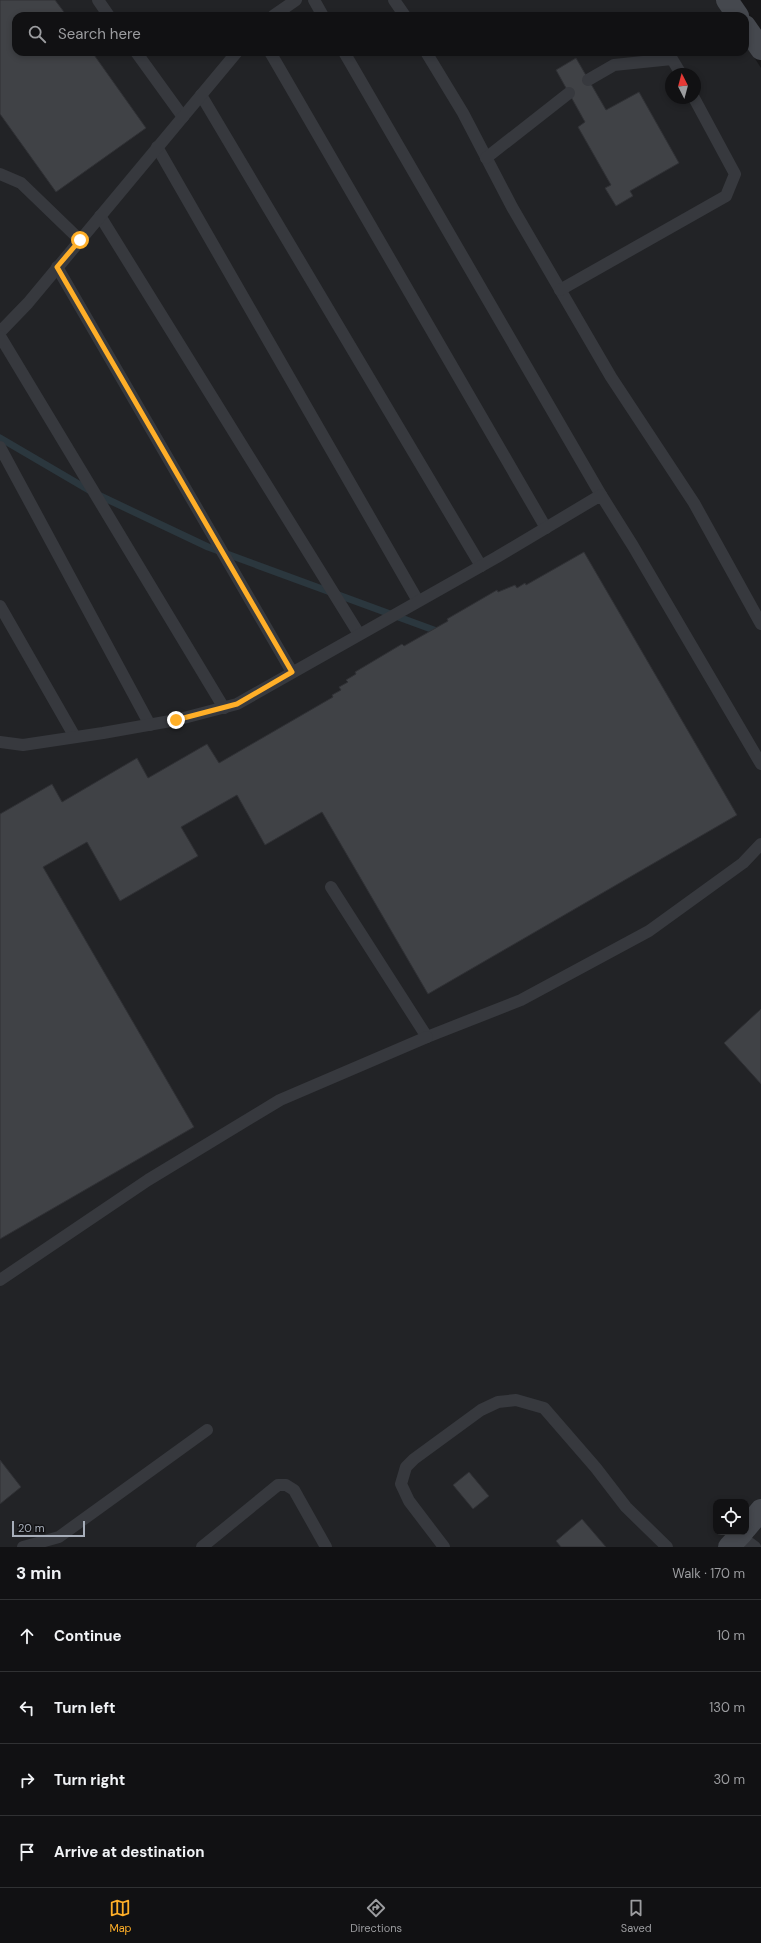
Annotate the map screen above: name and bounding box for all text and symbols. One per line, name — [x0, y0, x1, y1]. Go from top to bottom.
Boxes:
search box — [12, 12, 749, 56]
icon: search — [26, 23, 48, 45]
text: Search here — [58, 24, 141, 44]
north arrow — [665, 68, 701, 104]
route start — [71, 231, 89, 249]
route end — [167, 711, 185, 729]
map controls — [713, 1499, 749, 1535]
button: locate — [713, 1499, 749, 1535]
scale bar — [12, 1519, 85, 1538]
text: 20 m — [18, 1521, 44, 1535]
text: 3 min — [16, 1562, 61, 1584]
text: Walk · 170 m — [672, 1565, 745, 1582]
icon: ahead — [16, 1625, 38, 1647]
text: Continue — [54, 1626, 122, 1646]
text: 10 m — [717, 1627, 745, 1644]
icon: left — [16, 1697, 38, 1719]
text: Turn left — [54, 1698, 115, 1718]
text: 130 m — [709, 1699, 745, 1716]
icon: right — [16, 1769, 38, 1791]
text: Turn right — [54, 1770, 125, 1790]
text: 30 m — [713, 1771, 745, 1788]
icon: arrive — [16, 1841, 38, 1863]
text: Arrive at destination — [54, 1842, 205, 1862]
tab: Map — [109, 1897, 132, 1935]
tab: Directions — [350, 1897, 402, 1935]
tab: Saved — [621, 1897, 652, 1935]

